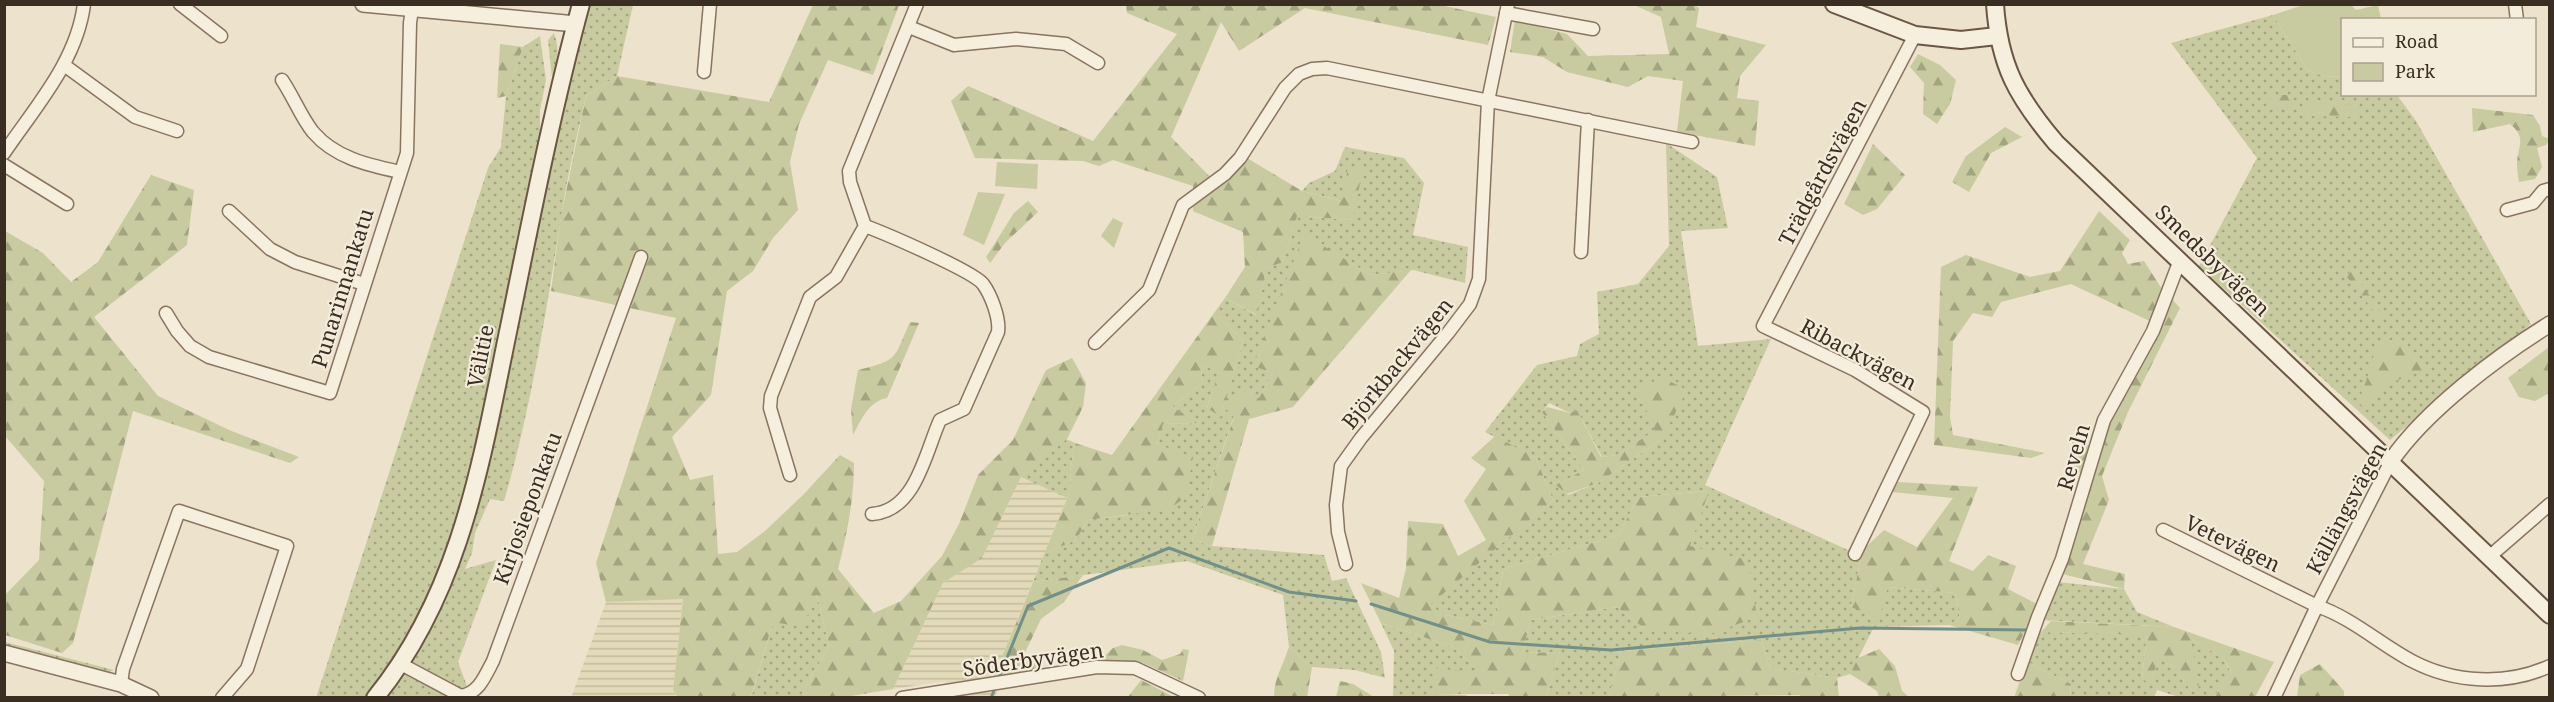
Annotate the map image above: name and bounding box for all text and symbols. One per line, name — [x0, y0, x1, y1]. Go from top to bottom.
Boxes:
legend — [2341, 18, 2536, 96]
text: Road — [2395, 29, 2438, 53]
text: Park — [2395, 59, 2435, 83]
street label: Trädgårdsvägen — [1771, 94, 1873, 250]
street label: Smedsbyvägen — [2150, 198, 2276, 322]
street label: Punarinnankatu — [304, 205, 380, 371]
street label: Björkbackvägen — [1335, 291, 1459, 435]
street label: Ribackvägen — [1796, 312, 1922, 396]
street label: Välitie — [460, 322, 500, 390]
street label: Reveln — [2050, 420, 2096, 494]
street label: Kirjosieponkatu — [486, 428, 568, 588]
street label: Källängsvägen — [2299, 437, 2393, 579]
street label: Vetevägen — [2181, 508, 2285, 578]
street label: Söderbyvägen — [961, 635, 1105, 683]

